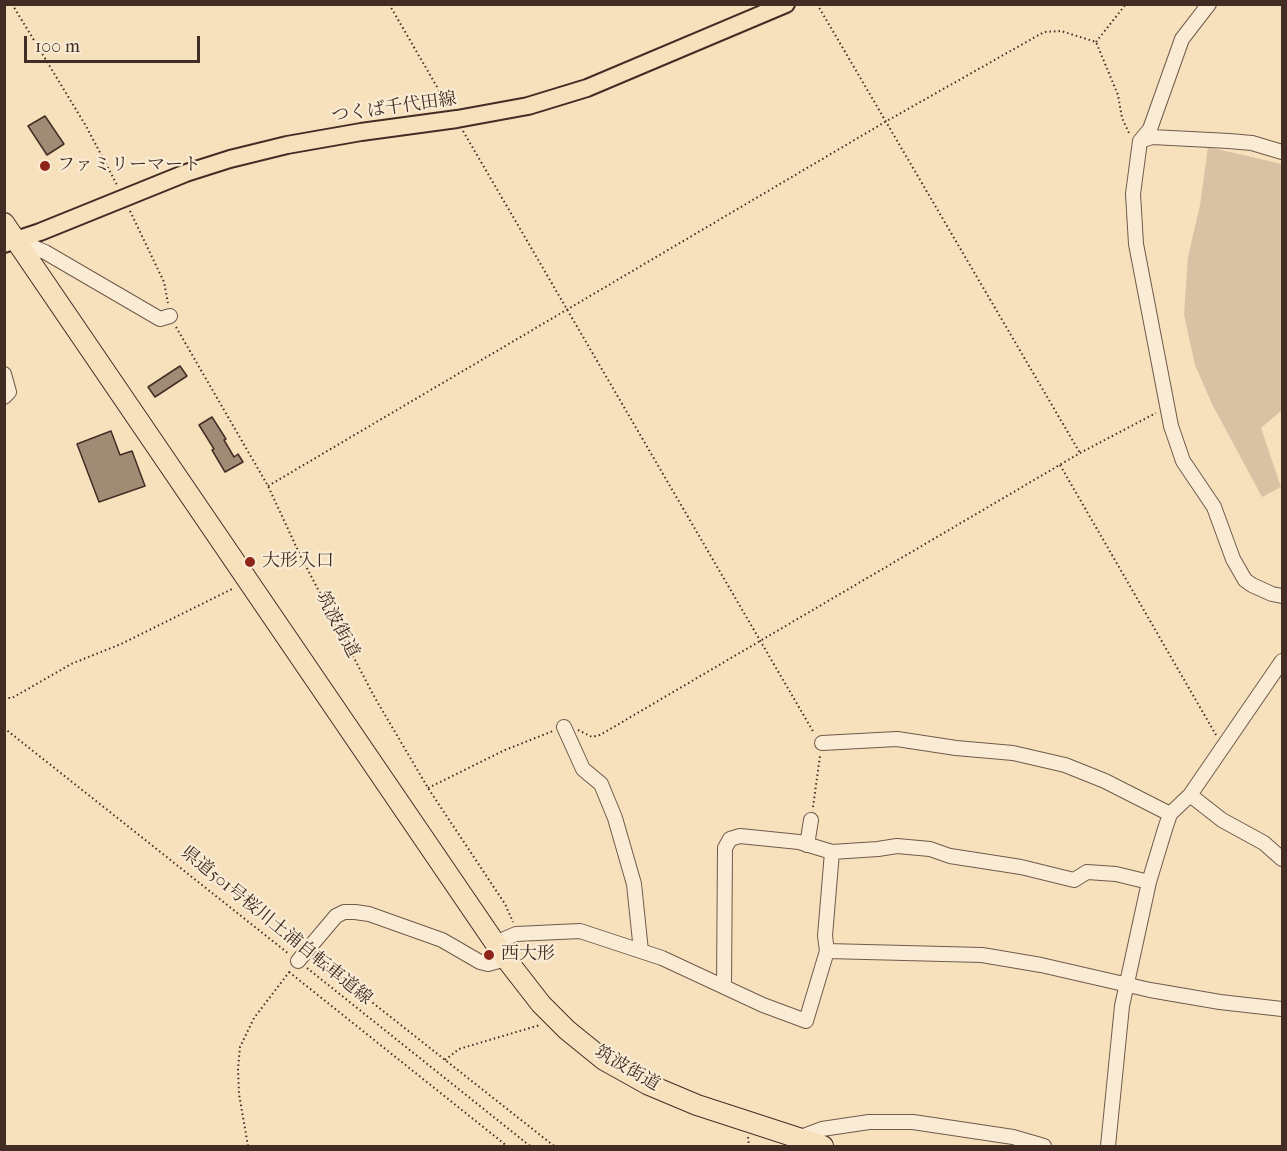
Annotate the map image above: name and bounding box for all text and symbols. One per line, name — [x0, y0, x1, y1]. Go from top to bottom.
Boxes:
scale bar — [27, 24, 202, 62]
text: 100 m — [35, 36, 80, 57]
street label: つくば千代田線 — [330, 89, 458, 127]
place label: ファミリーマート — [57, 155, 201, 177]
marker: ファミリーマート — [38, 159, 52, 173]
place label: 大形入口 — [262, 551, 334, 573]
marker: 大形入口 — [243, 555, 257, 569]
street label: 筑波街道 — [311, 588, 363, 662]
street label: 県道501号桜川土浦自転車道線 — [176, 842, 376, 1010]
place label: 西大形 — [501, 944, 555, 966]
marker: 西大形 — [482, 948, 496, 962]
street label: 筑波街道 — [590, 1042, 664, 1096]

